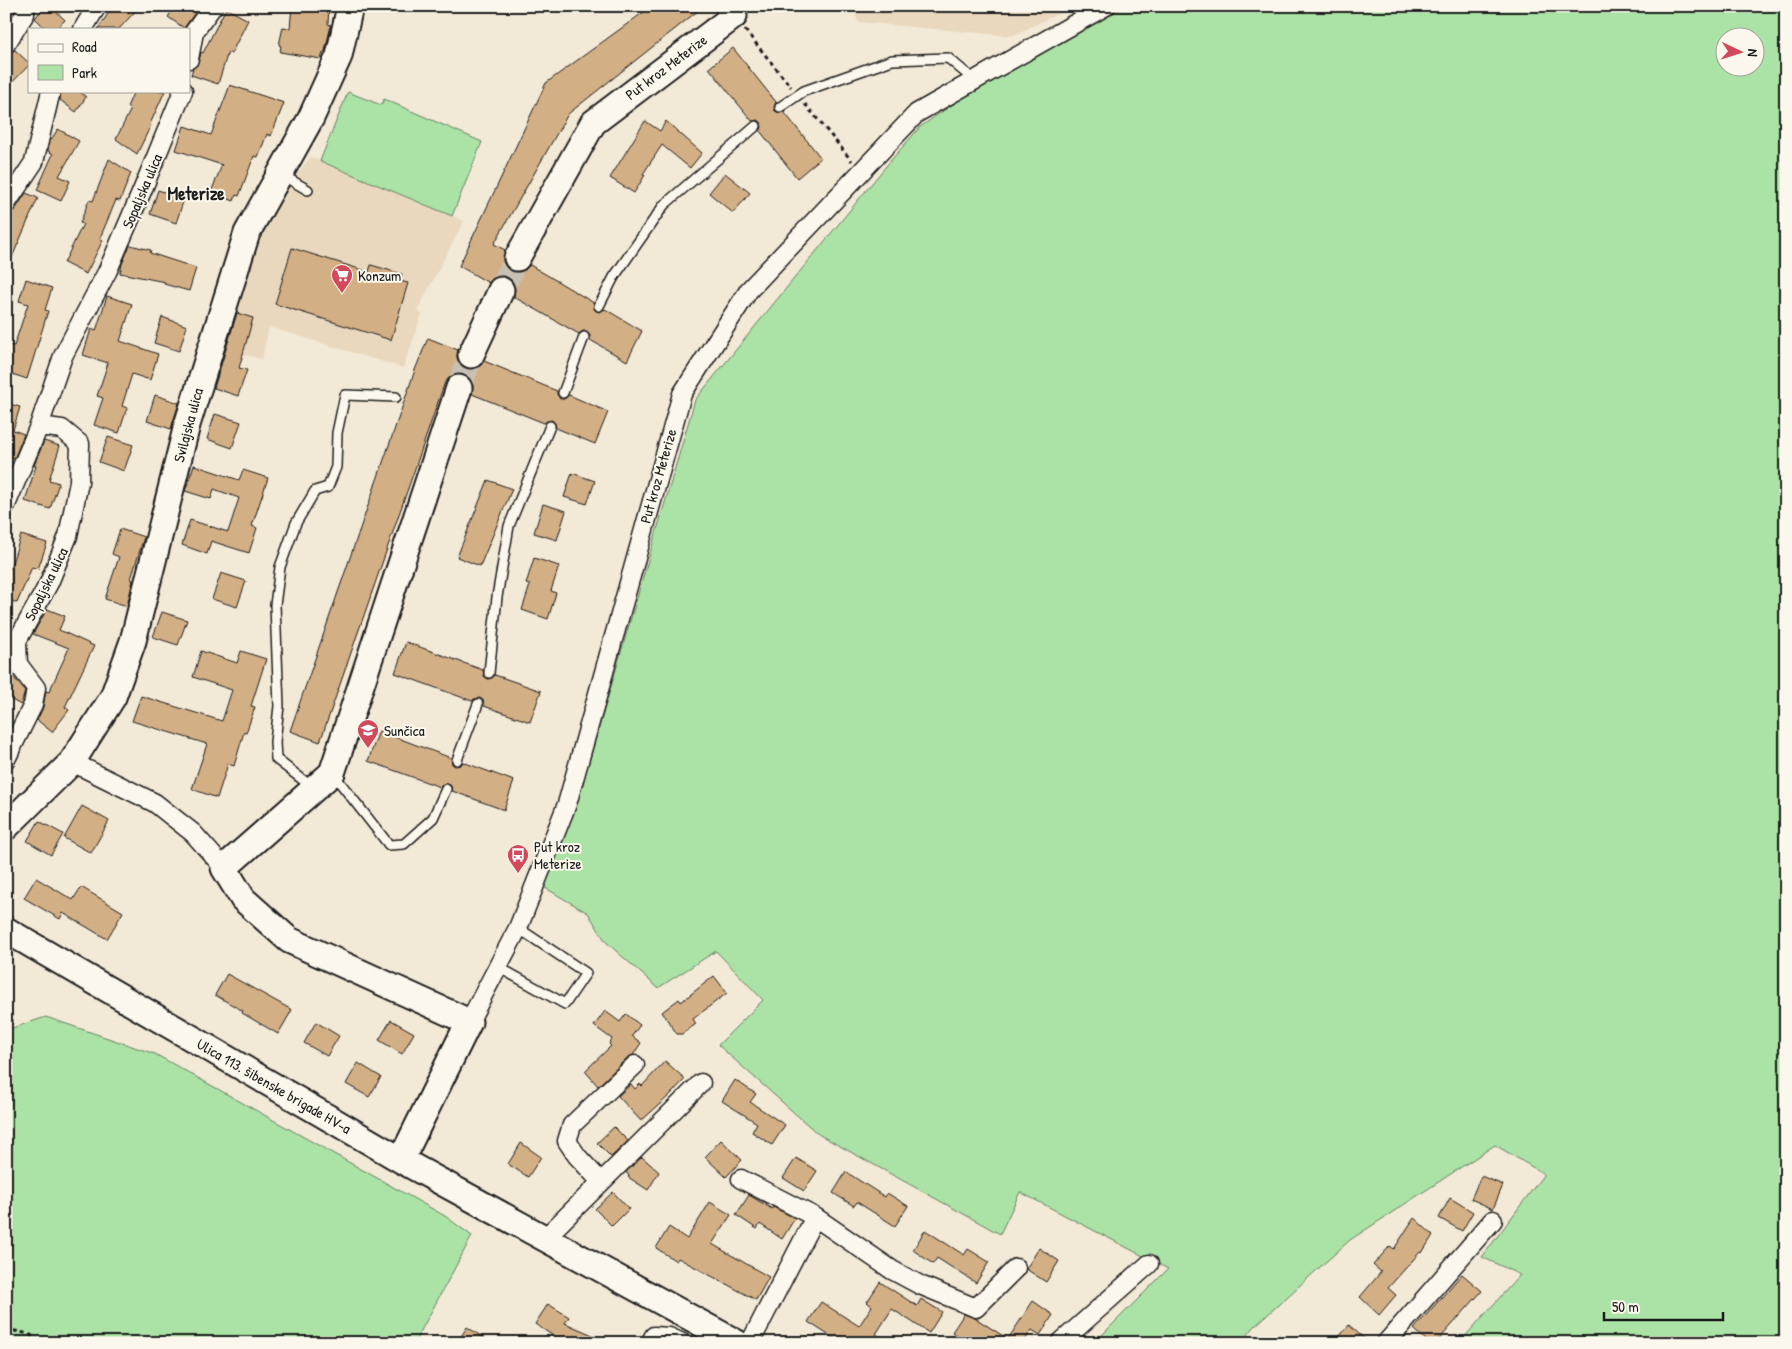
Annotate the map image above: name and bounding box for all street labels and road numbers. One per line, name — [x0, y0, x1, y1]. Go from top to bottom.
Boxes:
street label: Put kroz Meterize — [621, 29, 711, 105]
street label: Sopaljska ulica — [117, 150, 167, 232]
street label: Svilajska ulica — [168, 385, 208, 464]
street label: Put kroz Meterize — [634, 426, 682, 526]
street label: Sopaljska ulica — [19, 544, 73, 624]
street label: Ulica 113. šibenske brigade HV-a — [193, 1033, 355, 1139]

